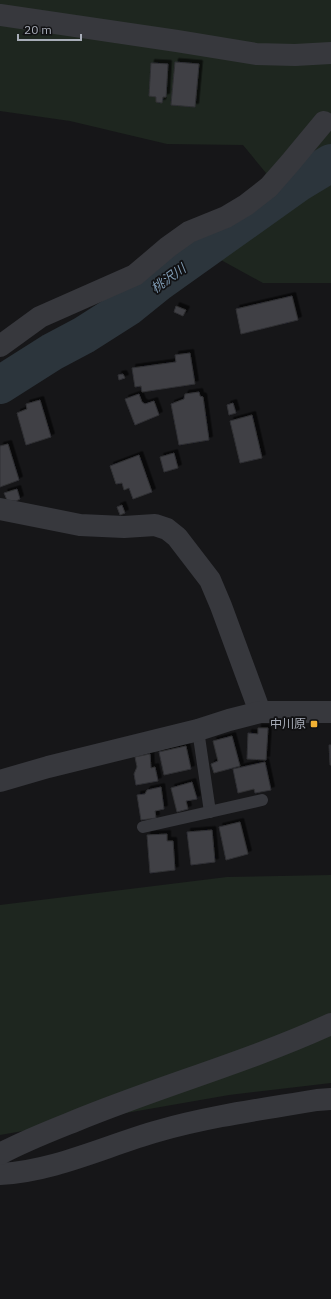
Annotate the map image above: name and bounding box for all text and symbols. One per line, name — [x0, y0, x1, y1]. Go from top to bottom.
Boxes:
scale bar — [18, 16, 81, 42]
text: 20 m — [24, 22, 52, 37]
water label: 桃沢川 — [148, 259, 191, 297]
place label: 中川原 — [270, 716, 306, 731]
marker: 中川原 — [309, 719, 319, 729]

